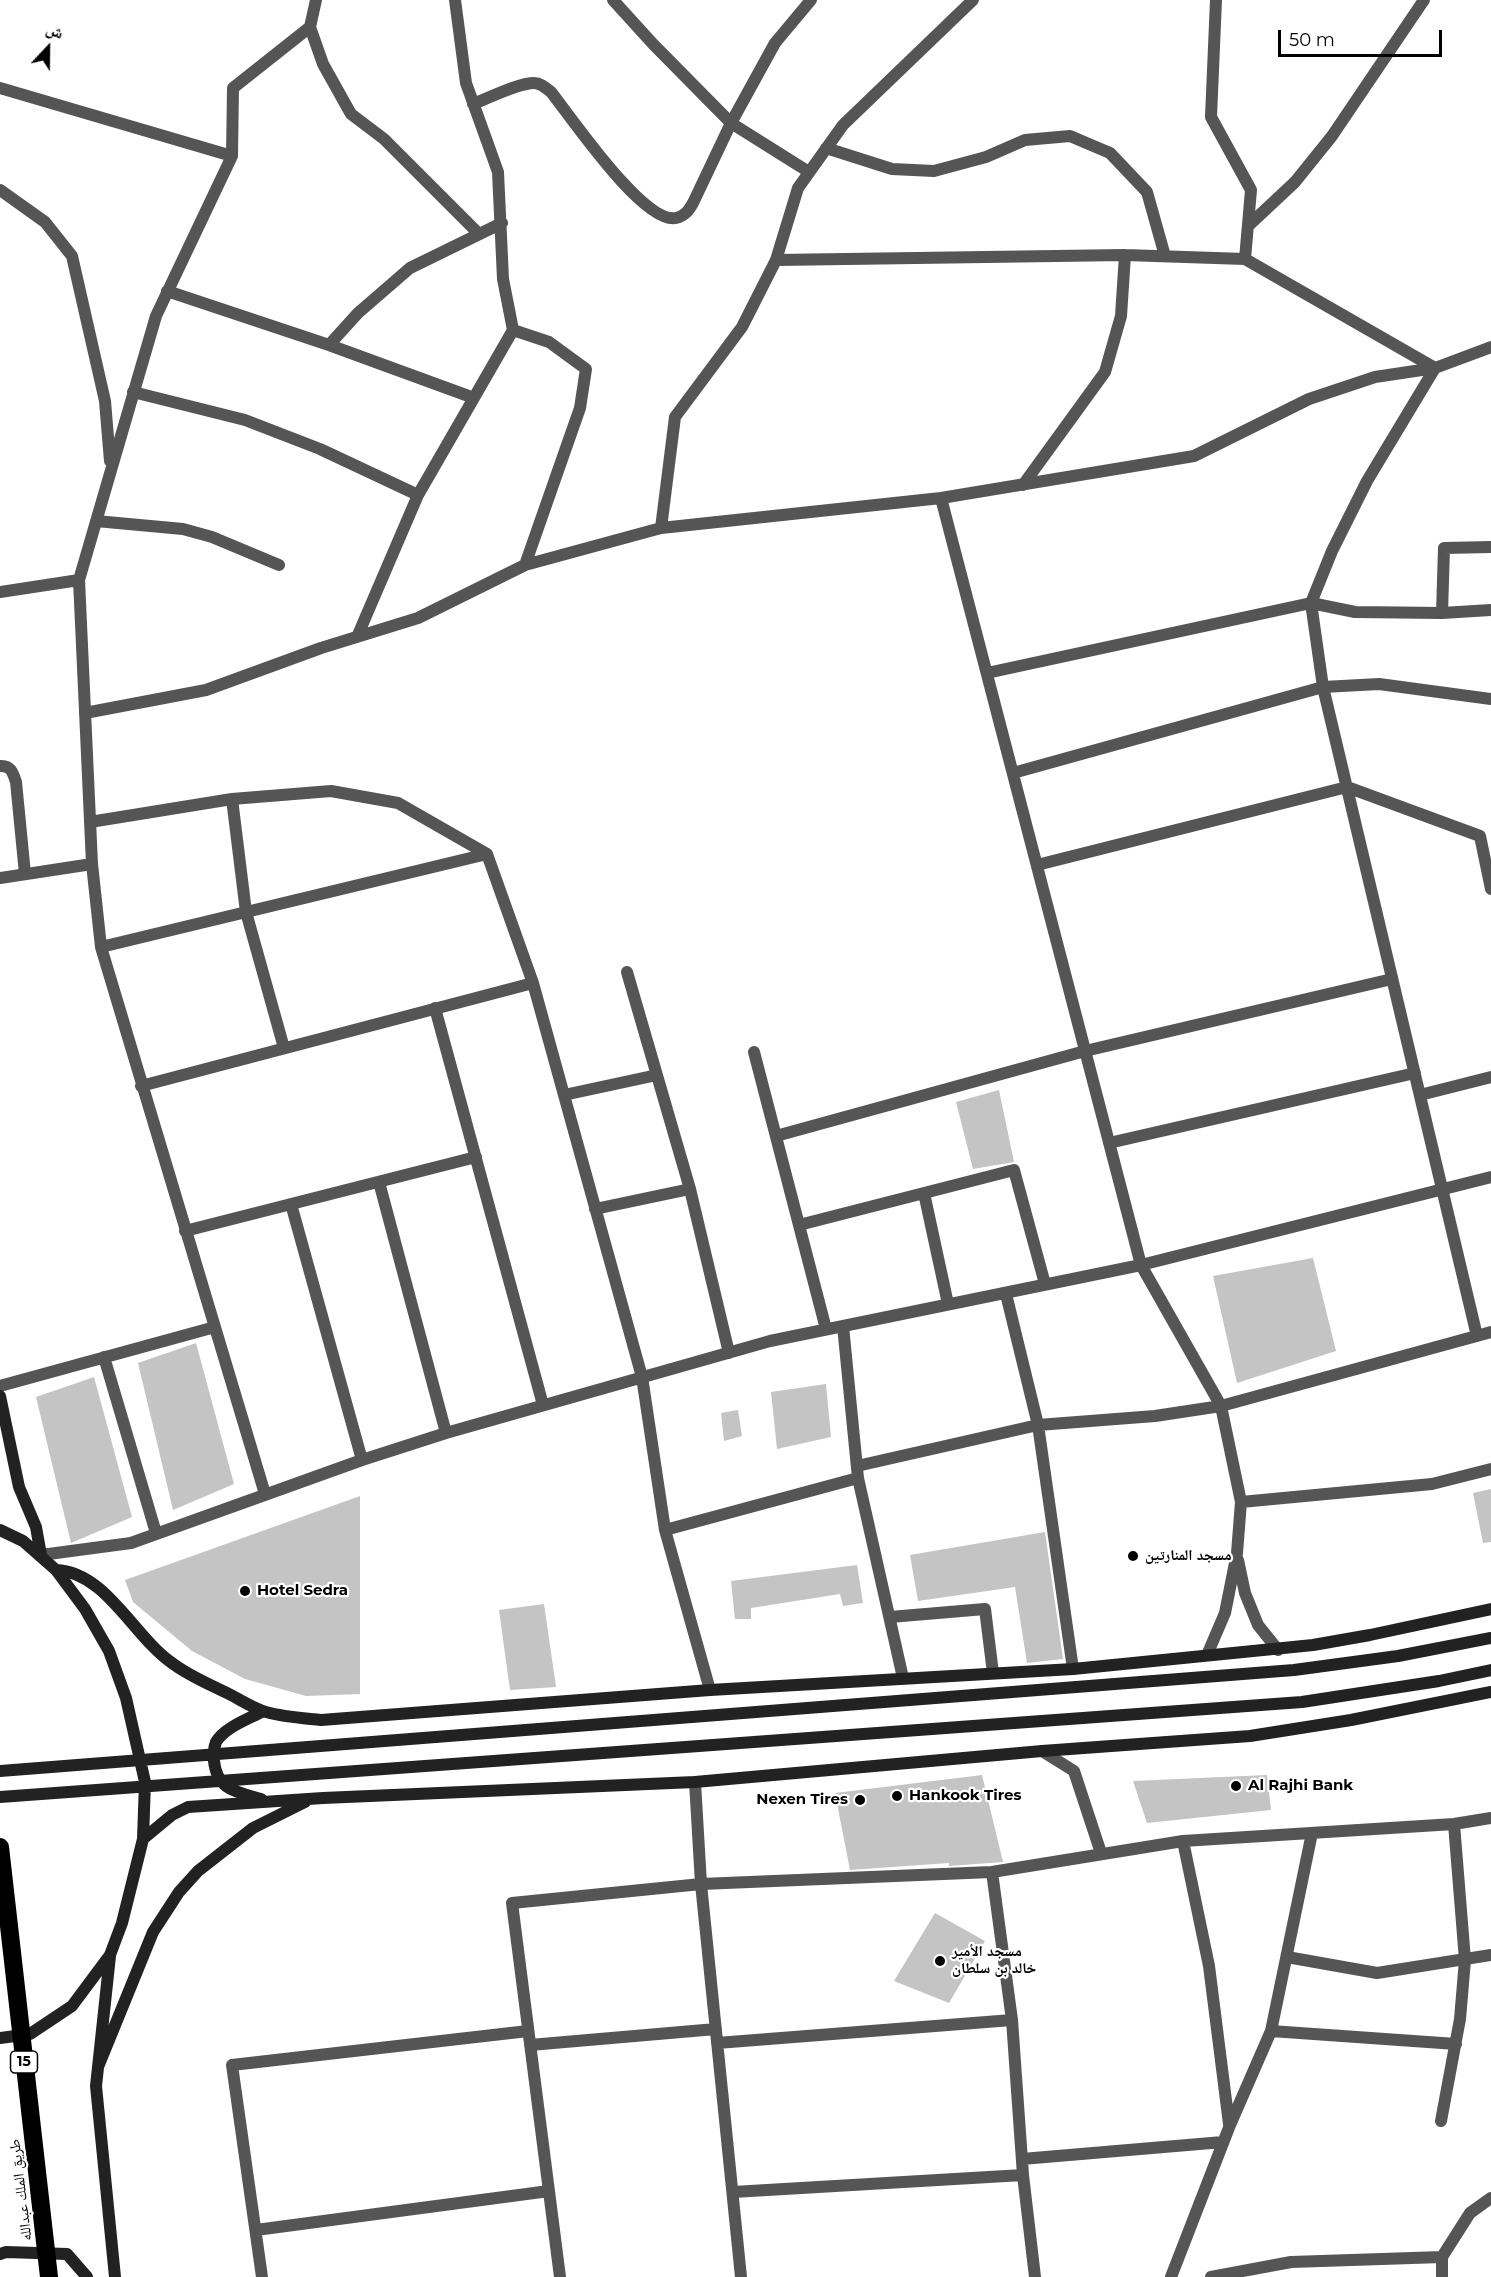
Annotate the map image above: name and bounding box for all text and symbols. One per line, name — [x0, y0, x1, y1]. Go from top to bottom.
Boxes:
north arrow — [18, 18, 78, 78]
scale bar — [1281, 18, 1444, 56]
text: ش — [43, 19, 66, 43]
text: 50 m — [1289, 29, 1335, 51]
place label: مسجد المنارتين — [1145, 1547, 1232, 1565]
marker: مسجد المنارتين — [1126, 1549, 1140, 1563]
place label: Hotel Sedra — [257, 1582, 348, 1600]
marker: Hotel Sedra — [238, 1584, 252, 1598]
place label: Al Rajhi Bank — [1248, 1777, 1353, 1795]
marker: Al Rajhi Bank — [1229, 1779, 1243, 1793]
place label: Hankook Tires — [909, 1787, 1021, 1805]
marker: Hankook Tires — [890, 1789, 904, 1803]
place label: Nexen Tires — [756, 1791, 848, 1809]
marker: Nexen Tires — [853, 1793, 867, 1807]
place label: مسجد الأمير خالد بن سلطان — [952, 1943, 1036, 1978]
marker: مسجد الأمير خالد بن سلطان — [933, 1954, 947, 1968]
road number: 15 — [10, 2051, 38, 2073]
street label: طريق الملك عبدالله — [6, 2138, 36, 2242]

